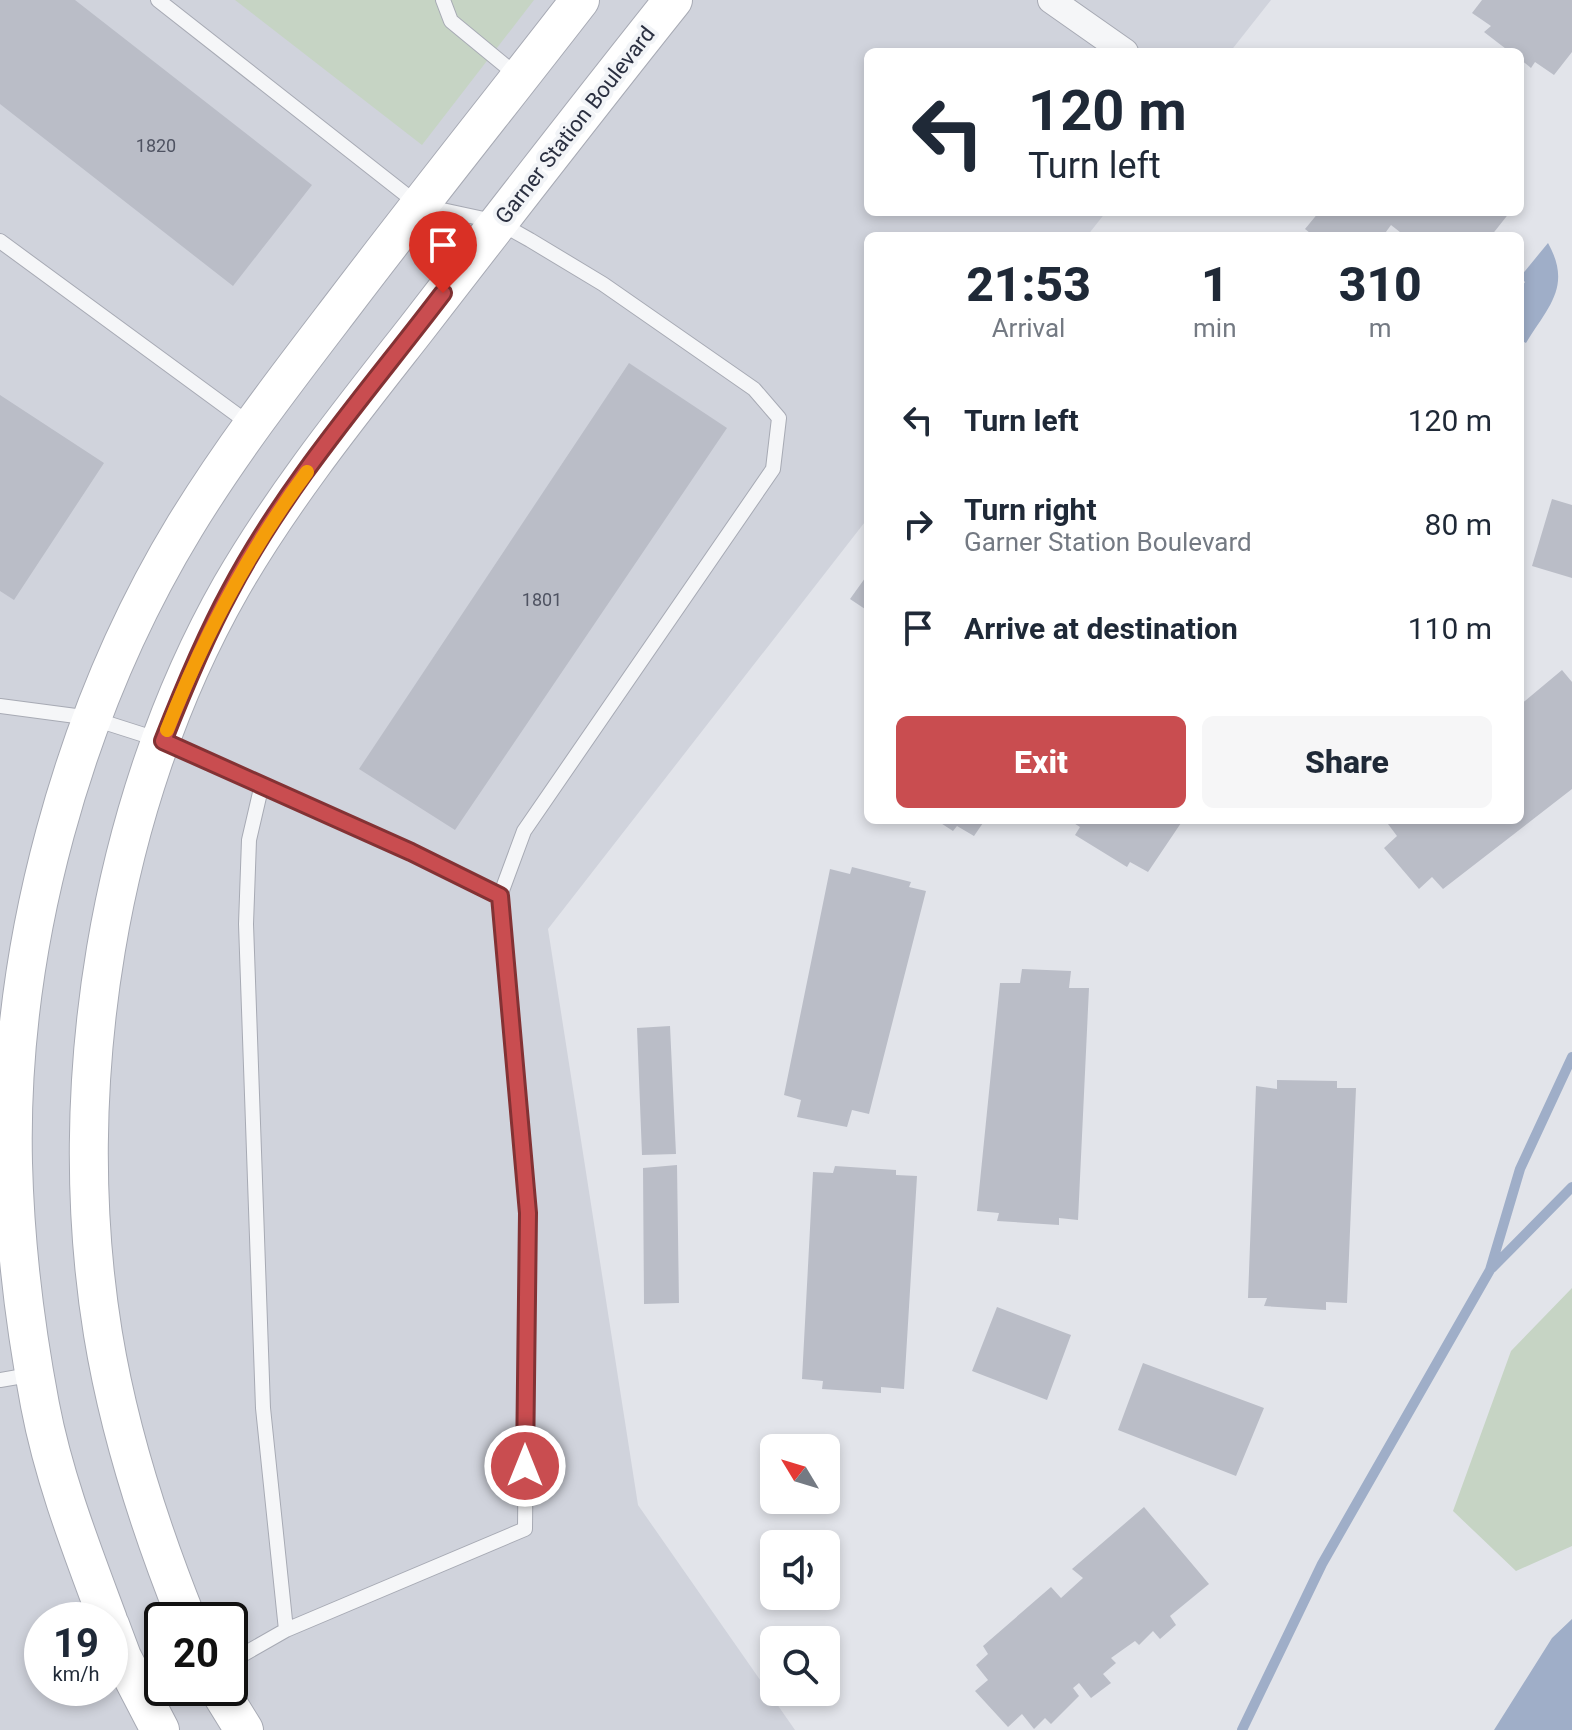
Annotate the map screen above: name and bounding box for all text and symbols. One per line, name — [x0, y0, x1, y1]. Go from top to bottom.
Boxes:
street label: Garner Station Boulevard — [490, 21, 660, 229]
text: 120 m — [1028, 78, 1187, 144]
icon: left — [896, 80, 1000, 184]
house number: 1820 — [136, 135, 176, 156]
text: Turn left — [1028, 145, 1161, 187]
pin — [409, 211, 477, 293]
icon: arrive — [421, 223, 465, 267]
text: 21:53 — [966, 256, 1091, 313]
text: 1 — [1201, 256, 1229, 313]
text: 310 — [1339, 256, 1422, 313]
text: Arrival — [992, 313, 1065, 343]
text: min — [1193, 313, 1237, 343]
text: m — [1369, 313, 1392, 343]
icon: left — [896, 398, 940, 442]
text: Turn left — [964, 403, 1079, 438]
text: 120 m — [1408, 403, 1492, 438]
text: Turn right — [964, 492, 1097, 527]
icon: right — [896, 502, 940, 546]
text: 80 m — [1425, 507, 1492, 542]
text: Garner Station Boulevard — [964, 527, 1252, 557]
house number: 1801 — [522, 589, 562, 610]
icon: arrive — [896, 606, 940, 650]
text: Arrive at destination — [964, 611, 1238, 646]
text: 110 m — [1408, 611, 1492, 646]
button: Exit — [896, 716, 1186, 808]
button: Share — [1202, 716, 1492, 808]
position arrow — [483, 1424, 567, 1508]
north arrow — [760, 1434, 840, 1514]
map controls — [760, 1434, 840, 1706]
button: sound — [760, 1530, 840, 1610]
speed limit sign: 20 — [144, 1602, 248, 1706]
text: 19 — [53, 1620, 99, 1667]
button: search — [760, 1626, 840, 1706]
text: km/h — [53, 1662, 99, 1686]

